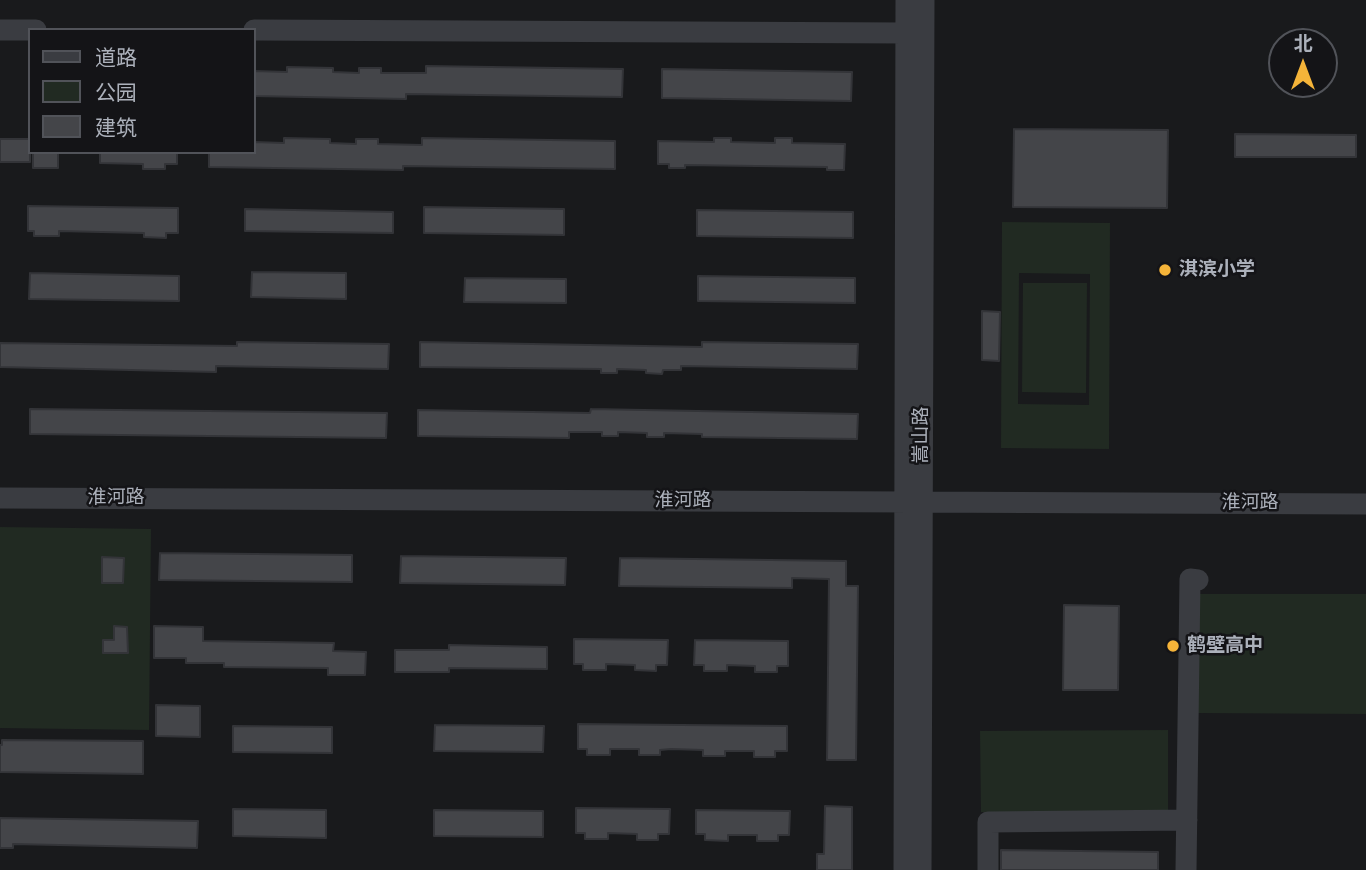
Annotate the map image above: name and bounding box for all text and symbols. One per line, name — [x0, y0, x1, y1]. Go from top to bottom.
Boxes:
legend — [28, 28, 256, 154]
north arrow — [1268, 28, 1338, 98]
text: 北 — [1293, 30, 1313, 57]
text: 道路 — [95, 43, 137, 72]
text: 公园 — [95, 78, 137, 107]
text: 建筑 — [95, 113, 137, 142]
place label: 淇滨小学 — [1179, 259, 1255, 281]
marker: 淇滨小学 — [1157, 262, 1173, 278]
street label: 嵩山路 — [911, 407, 933, 463]
street label: 淮河路 — [88, 487, 144, 509]
street label: 淮河路 — [655, 490, 711, 512]
street label: 淮河路 — [1222, 492, 1278, 514]
place label: 鹤壁高中 — [1187, 635, 1263, 657]
marker: 鹤壁高中 — [1165, 638, 1181, 654]

